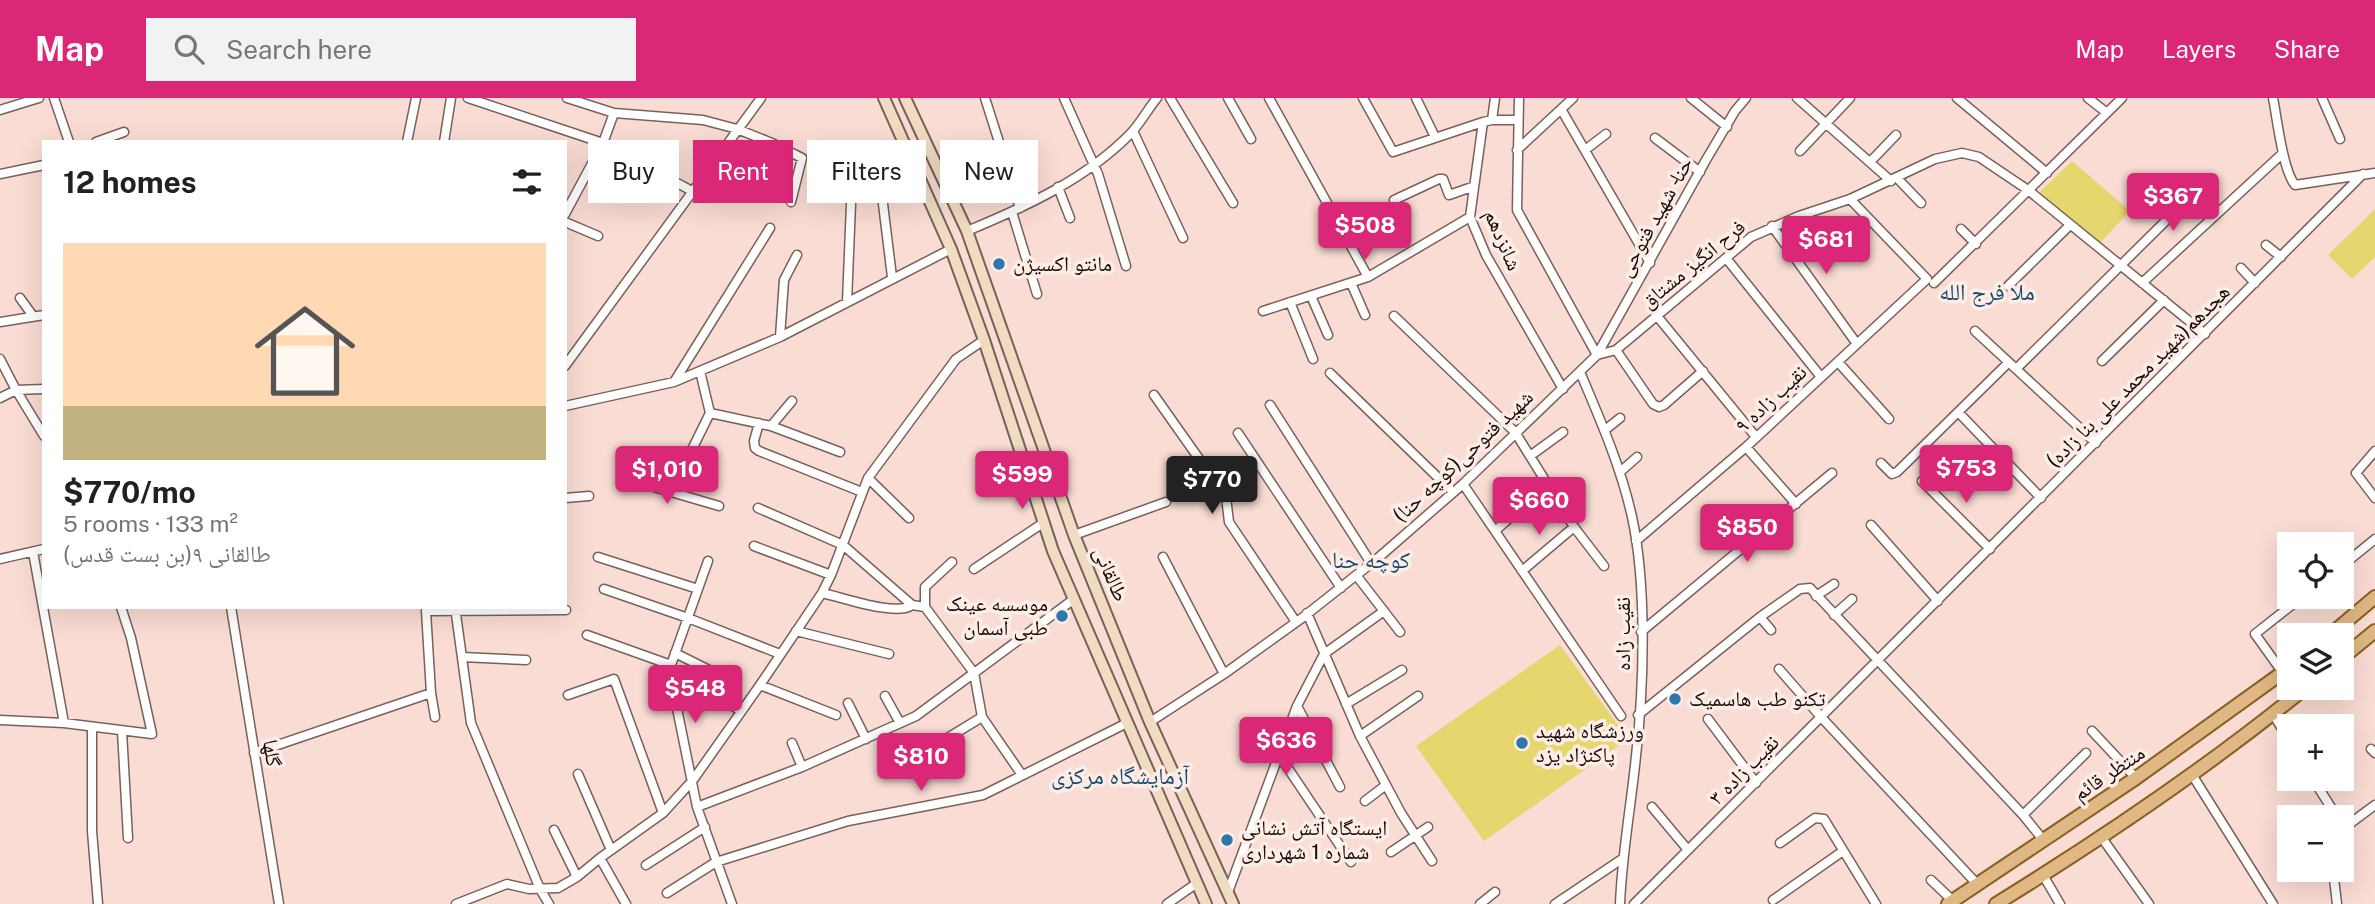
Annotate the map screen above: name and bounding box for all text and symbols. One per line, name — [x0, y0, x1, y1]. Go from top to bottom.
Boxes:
search box — [146, 18, 636, 81]
text: Map — [35, 30, 104, 68]
icon: search — [170, 30, 208, 68]
text: Search here — [226, 34, 372, 65]
text: Map — [2075, 35, 2124, 63]
text: Layers — [2162, 35, 2236, 63]
text: Share — [2274, 35, 2340, 63]
chip: Buy — [588, 140, 679, 203]
chip: Rent — [693, 140, 793, 203]
chip: Filters — [807, 140, 926, 203]
chip: New — [940, 140, 1038, 203]
street label: حنا- شهید فتوحی — [1611, 153, 1699, 281]
icon: filters — [508, 163, 546, 201]
text: 12 homes — [63, 164, 197, 200]
pin: $367 — [2132, 174, 2214, 233]
text: $367 — [2143, 182, 2203, 209]
pin: $508 — [1324, 202, 1406, 262]
street label: شانزدهم — [1478, 206, 1527, 275]
text: $508 — [1334, 211, 1396, 238]
street label: فرح انگیز مشتاق — [1635, 214, 1751, 314]
pin: $681 — [1785, 216, 1867, 276]
text: $681 — [1798, 225, 1854, 252]
place label: مانتو اكسيژن — [1013, 251, 1112, 276]
marker: مانتو اكسيژن — [991, 256, 1007, 272]
district label: ملا فرج الله — [1939, 278, 2035, 307]
street label: هجدهم(شهید محمد علی بنا زاده) — [2041, 279, 2236, 474]
icon: home — [242, 288, 368, 414]
street label: نقیب زاده ۹ — [1730, 359, 1812, 438]
street label: (کوچه حنا)شهید فتوحی — [1387, 384, 1539, 528]
pin: $1,010 — [610, 446, 724, 506]
pin: $753 — [1925, 446, 2007, 505]
pin: $599 — [981, 452, 1063, 511]
text: $753 — [1936, 454, 1996, 481]
text: $1,010 — [631, 455, 703, 482]
pin: $770 — [1171, 456, 1253, 516]
text: $599 — [991, 460, 1053, 487]
text: $770 — [1182, 465, 1242, 492]
text: $770/mo — [63, 474, 196, 510]
pin: $660 — [1498, 478, 1580, 537]
text: $660 — [1509, 486, 1569, 513]
pin: $850 — [1706, 504, 1788, 564]
text: 5 rooms · 133 m² — [63, 510, 238, 537]
text: $850 — [1716, 513, 1778, 540]
map controls — [2277, 532, 2354, 882]
button: locate — [2277, 532, 2354, 609]
text: طالقانی ۹(بن بست قدس) — [63, 540, 271, 567]
street label: طالقانی — [1088, 543, 1134, 605]
district label: کوچه حنا — [1332, 546, 1410, 574]
place label: موسسه عینک طبی آسمان — [946, 591, 1048, 641]
street label: نقیب زاده — [1610, 597, 1635, 671]
marker: موسسه عینک طبی آسمان — [1054, 608, 1070, 624]
button: layers — [2277, 623, 2354, 700]
pin: $548 — [654, 666, 736, 725]
text: $548 — [664, 674, 726, 701]
place label: تکنو طب هاسمیک — [1689, 686, 1825, 711]
marker: تکنو طب هاسمیک — [1667, 691, 1683, 707]
button: + — [2277, 714, 2354, 791]
pin: $636 — [1245, 718, 1327, 777]
place label: ورزشگاه شهید پاکنژاد یزد — [1536, 718, 1644, 767]
text: $636 — [1255, 726, 1317, 753]
street label: نقیب زاده ۳ — [1703, 729, 1784, 810]
pin: $810 — [880, 734, 962, 793]
marker: ورزشگاه شهید پاکنژاد یزد — [1514, 735, 1530, 751]
street label: گلها — [258, 738, 287, 769]
street label: منتظر قائم — [2068, 740, 2150, 807]
text: $810 — [893, 742, 949, 769]
district label: آزمایشگاه مرکزی — [1051, 762, 1190, 790]
button: − — [2277, 805, 2354, 882]
place label: ایستگاه آتش نشانی شماره 1 شهرداری — [1241, 815, 1387, 864]
marker: ایستگاه آتش نشانی شماره 1 شهرداری — [1219, 832, 1235, 848]

